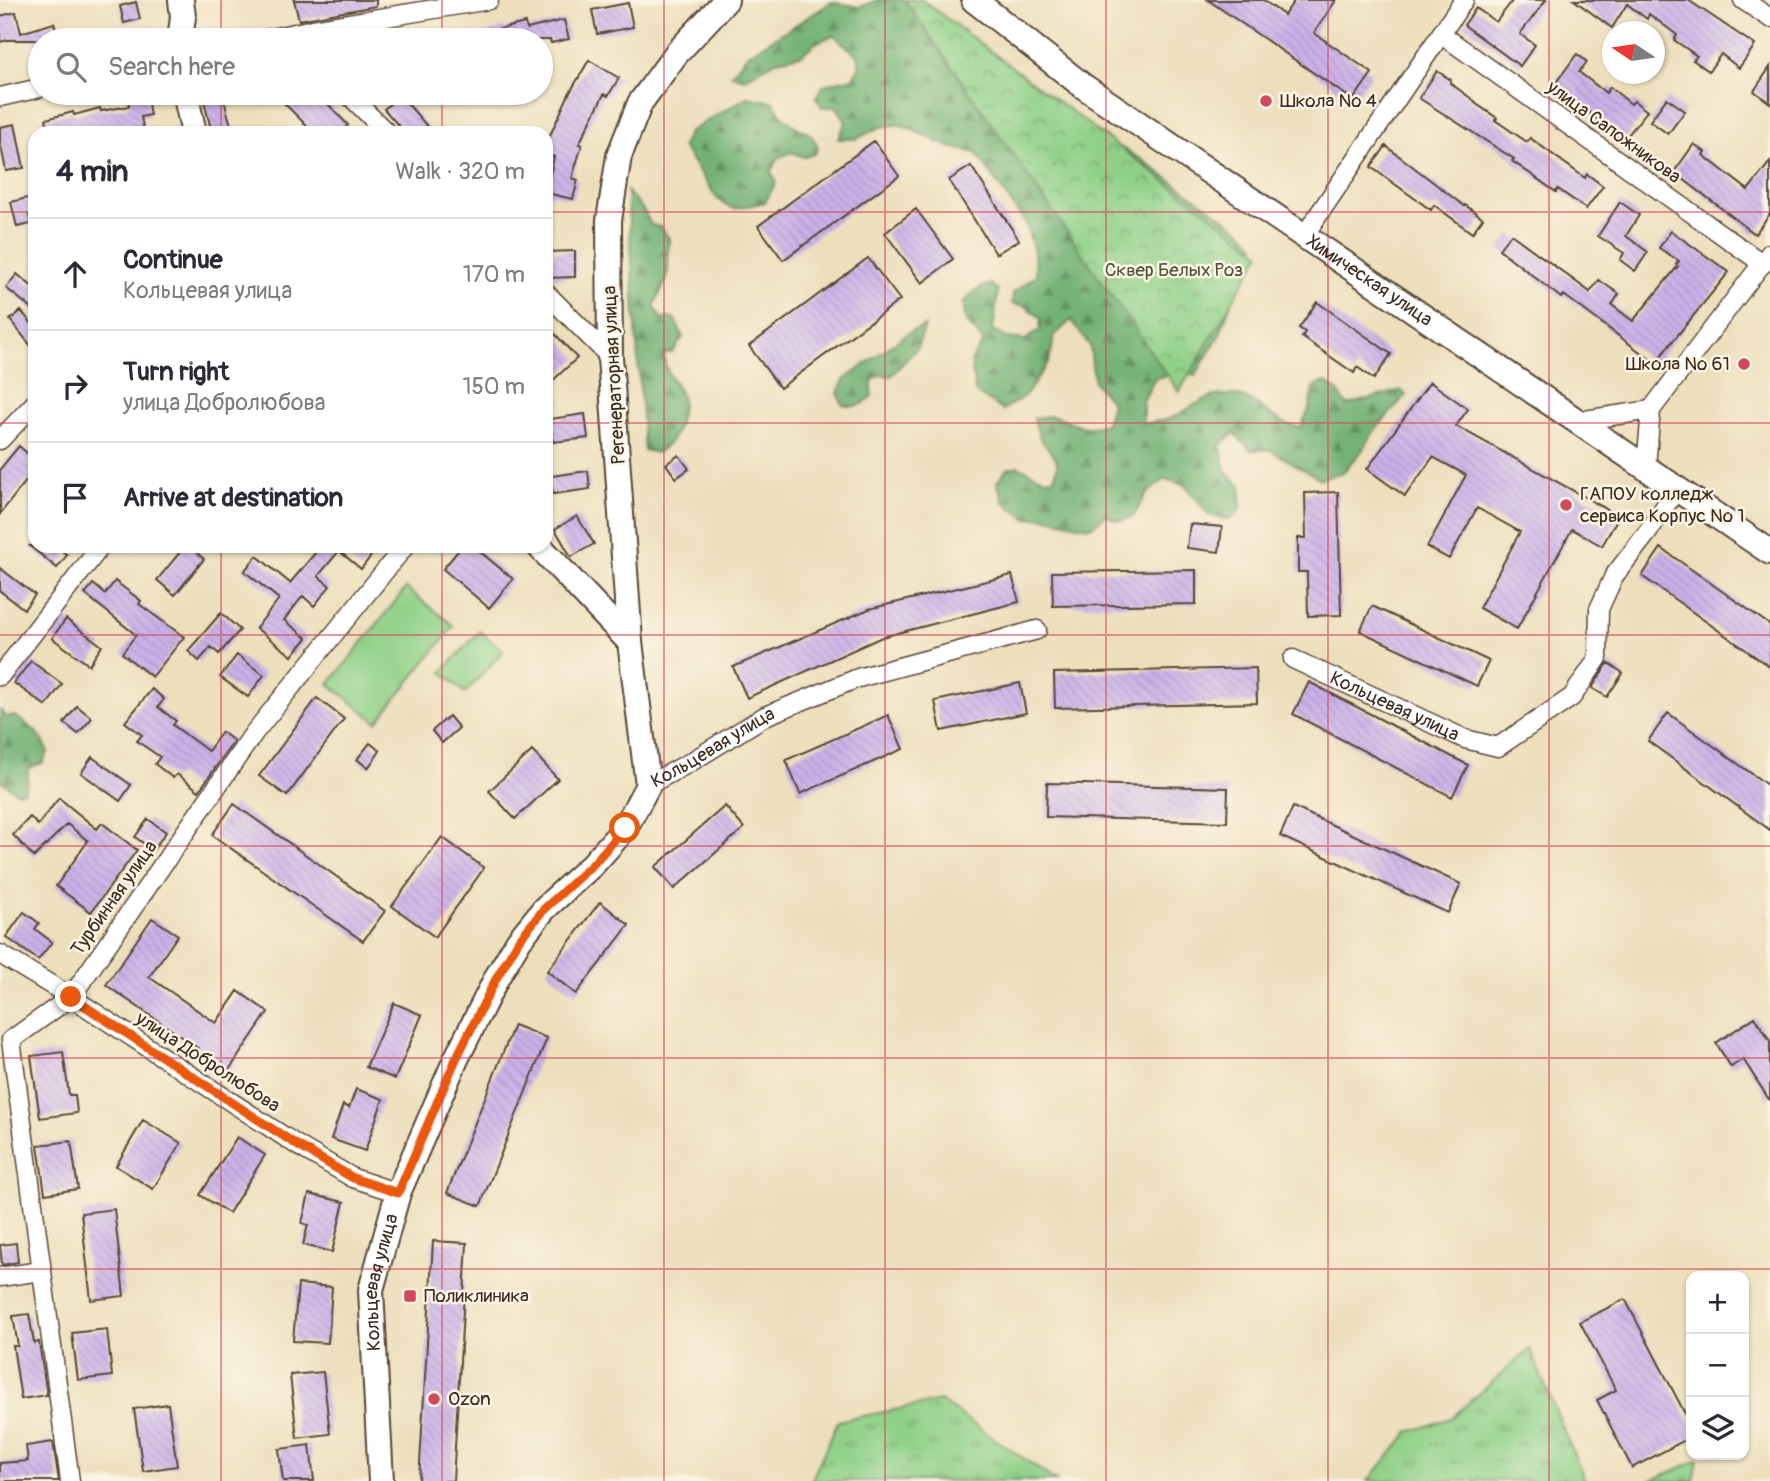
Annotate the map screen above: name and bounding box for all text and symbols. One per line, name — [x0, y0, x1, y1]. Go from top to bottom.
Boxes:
north arrow — [1602, 21, 1665, 84]
search box — [28, 28, 553, 105]
icon: search — [52, 48, 90, 86]
text: Search here — [108, 51, 235, 83]
street label: улица Сапожникова — [1541, 75, 1686, 189]
place label: Школа № 4 — [1280, 89, 1377, 113]
marker: Школа № 4 — [1258, 93, 1274, 109]
text: 4 min — [56, 153, 129, 190]
text: Walk · 320 m — [395, 157, 525, 186]
street label: Химическая улица — [1302, 229, 1437, 332]
text: Continue — [123, 244, 223, 276]
icon: ahead — [56, 255, 94, 293]
park label: Сквер Белых Роз — [1105, 258, 1243, 282]
text: 170 m — [463, 260, 525, 289]
text: Кольцевая улица — [123, 276, 292, 305]
street label: Регенераторная улица — [597, 285, 631, 465]
place label: Школа № 61 — [1626, 352, 1730, 376]
text: Turn right — [123, 356, 229, 388]
marker: Школа № 61 — [1736, 356, 1752, 372]
icon: right — [56, 367, 94, 405]
text: 150 m — [462, 372, 525, 401]
text: улица Добролюбова — [123, 388, 325, 417]
icon: arrive — [56, 479, 94, 517]
text: Arrive at destination — [123, 482, 343, 514]
place label: ГАПОУ колледж сервиса Корпус № 1 — [1580, 482, 1745, 528]
marker: ГАПОУ колледж сервиса Корпус № 1 — [1558, 497, 1574, 513]
street label: Кольцевая улица — [1326, 666, 1463, 747]
street label: Кольцевая улица — [647, 701, 778, 793]
route start — [609, 812, 640, 843]
street label: Турбинная улица — [65, 836, 163, 960]
route end — [55, 981, 86, 1012]
street label: улица Добролюбова — [131, 1006, 285, 1118]
street label: Кольцевая улица — [359, 1211, 404, 1352]
map controls — [1686, 1271, 1749, 1460]
button: + — [1686, 1271, 1749, 1334]
place label: Поликлиника — [424, 1284, 529, 1308]
marker: Поликлиника — [402, 1288, 418, 1304]
button: − — [1686, 1334, 1749, 1397]
place label: Ozon — [448, 1387, 491, 1411]
marker: Ozon — [426, 1391, 442, 1407]
button: layers — [1686, 1397, 1749, 1460]

